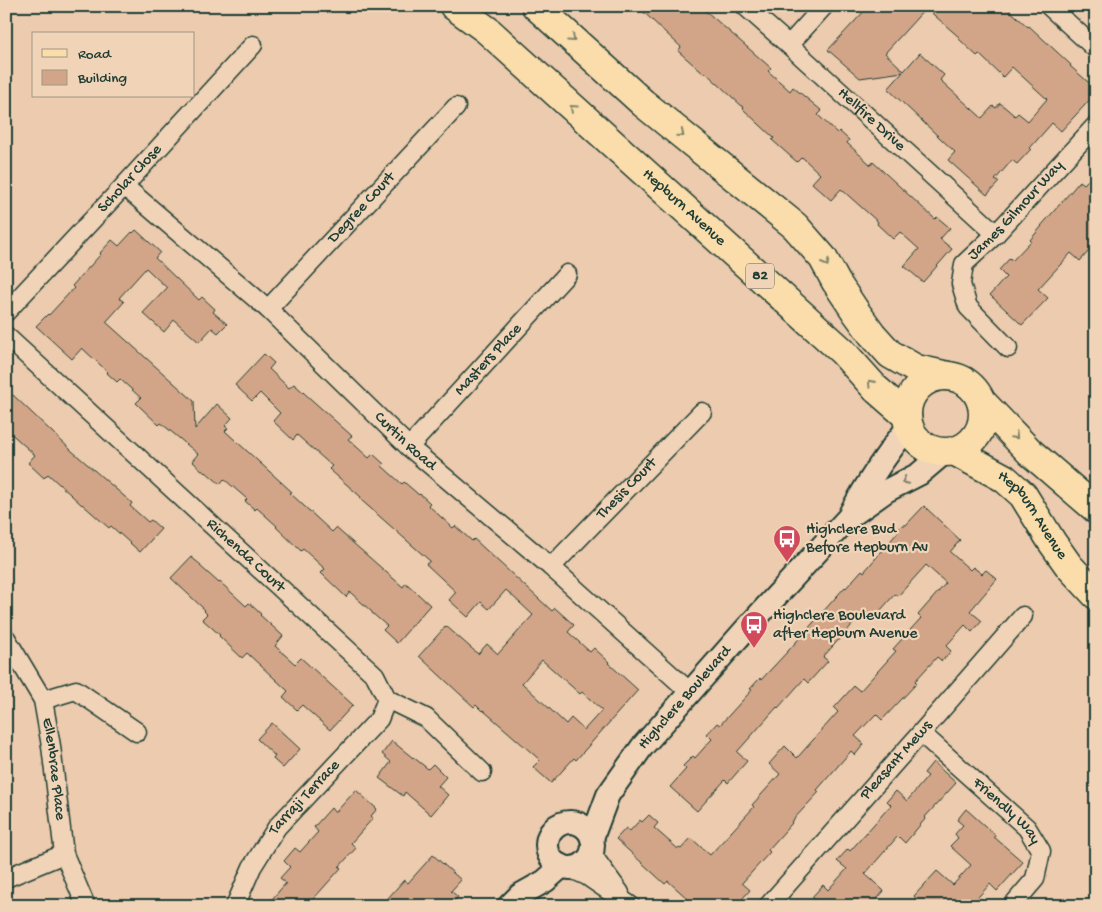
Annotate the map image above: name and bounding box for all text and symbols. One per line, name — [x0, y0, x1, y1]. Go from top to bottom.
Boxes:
legend — [32, 32, 195, 98]
one-way arrow — [567, 33, 576, 42]
text: Road — [78, 46, 112, 64]
text: Building — [77, 70, 127, 88]
street label: Hellfire Drive — [833, 84, 910, 156]
one-way arrow — [569, 104, 578, 113]
one-way arrow — [675, 128, 684, 136]
street label: Scholar Close — [94, 140, 167, 217]
street label: James Gilmour Way — [964, 157, 1068, 265]
street label: Hepburn Avenue — [638, 165, 730, 251]
street label: Degree Court — [324, 167, 401, 248]
one-way arrow — [819, 258, 829, 267]
road number: 82 — [746, 264, 774, 288]
street label: Masters Place — [451, 319, 527, 400]
one-way arrow — [868, 380, 877, 389]
street label: Curtin Road — [370, 408, 441, 476]
one-way arrow — [1009, 430, 1018, 439]
street label: Thesis Court — [592, 453, 662, 524]
street label: Hepburn Avenue — [994, 467, 1072, 564]
one-way arrow — [902, 475, 911, 485]
street label: Richenda Court — [202, 515, 290, 598]
place label: Highclere Bvd Before Hepburn Av — [805, 521, 928, 558]
bus stop icon: Highclere Bvd Before Hepburn Av — [772, 524, 802, 563]
place label: Highclere Boulevard after Hepburn Avenue — [773, 607, 918, 644]
bus stop icon: Highclere Boulevard after Hepburn Avenue — [739, 610, 769, 649]
street label: Highclere Boulevard — [634, 641, 737, 754]
street label: Ellenbrae Place — [37, 716, 69, 822]
street label: Pleasant Mews — [856, 716, 937, 805]
street label: Tarraji Terrace — [264, 756, 345, 839]
street label: Friendly Way — [967, 773, 1044, 848]

